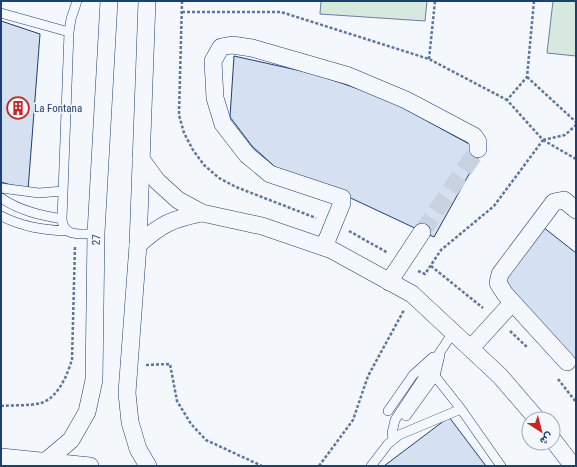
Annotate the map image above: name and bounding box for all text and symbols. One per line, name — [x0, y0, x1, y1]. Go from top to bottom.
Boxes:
building icon: La Fontana — [5, 95, 31, 121]
place label: La Fontana — [34, 102, 82, 115]
street label: 27 — [89, 234, 102, 245]
north arrow — [521, 411, 561, 451]
text: ش — [537, 430, 556, 448]

